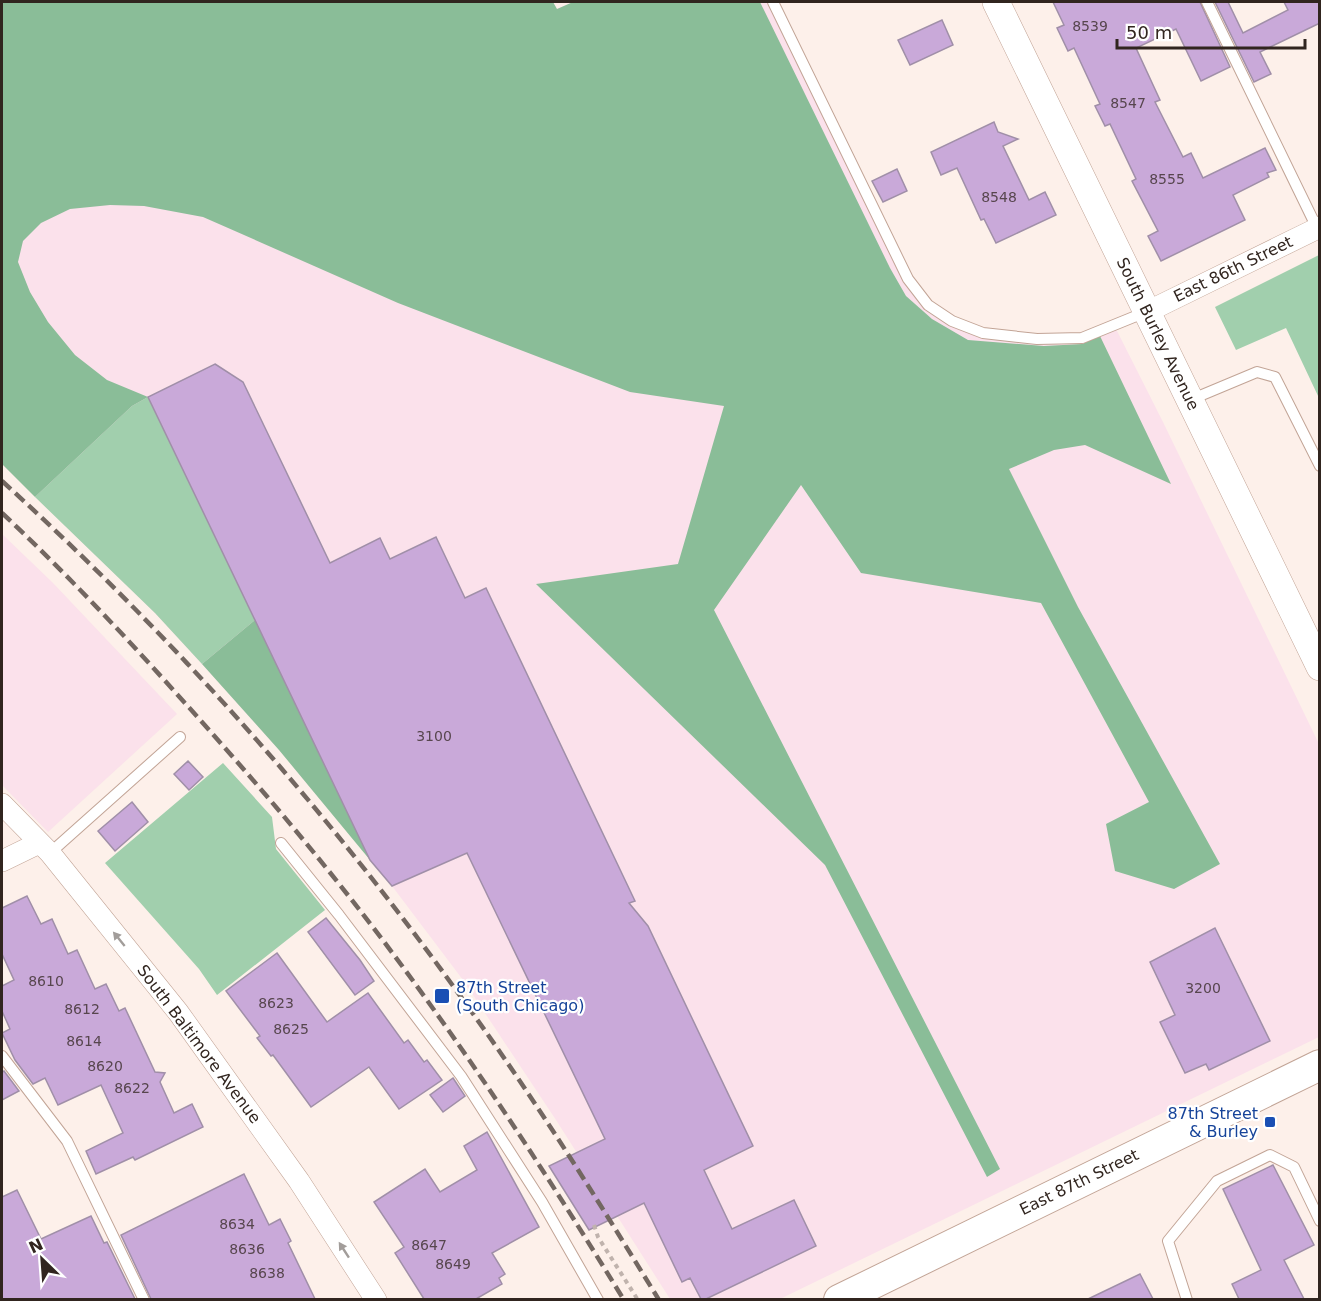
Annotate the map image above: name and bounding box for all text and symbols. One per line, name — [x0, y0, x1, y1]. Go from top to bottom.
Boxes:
scale bar — [1117, 12, 1304, 50]
house number: 8539 — [1072, 18, 1108, 34]
text: 50 m — [1126, 22, 1172, 43]
house number: 8547 — [1110, 95, 1146, 111]
house number: 8555 — [1149, 171, 1185, 187]
house number: 8548 — [981, 189, 1017, 205]
street label: East 86th Street — [1170, 232, 1296, 306]
street label: South Burley Avenue — [1113, 255, 1203, 413]
house number: 3100 — [416, 728, 452, 744]
one-way arrow — [113, 931, 126, 947]
street label: South Baltimore Avenue — [133, 961, 265, 1127]
house number: 8610 — [28, 973, 64, 989]
place label: 87th Street (South Chicago) — [456, 978, 584, 1015]
house number: 3200 — [1185, 980, 1221, 996]
marker: 87th Street (South Chicago) — [433, 987, 451, 1005]
house number: 8623 — [258, 995, 294, 1011]
house number: 8612 — [64, 1001, 100, 1017]
house number: 8625 — [273, 1021, 309, 1037]
house number: 8614 — [66, 1033, 102, 1049]
house number: 8620 — [87, 1058, 123, 1074]
house number: 8622 — [114, 1080, 150, 1096]
place label: 87th Street & Burley — [1168, 1104, 1258, 1141]
marker: 87th Street & Burley — [1263, 1115, 1277, 1129]
street label: East 87th Street — [1016, 1145, 1142, 1219]
house number: 8634 — [219, 1216, 255, 1232]
north arrow — [12, 1229, 72, 1289]
text: N — [26, 1234, 46, 1257]
house number: 8647 — [411, 1237, 447, 1253]
house number: 8636 — [229, 1241, 265, 1257]
one-way arrow — [339, 1242, 350, 1258]
house number: 8649 — [435, 1256, 471, 1272]
house number: 8638 — [249, 1265, 285, 1281]

